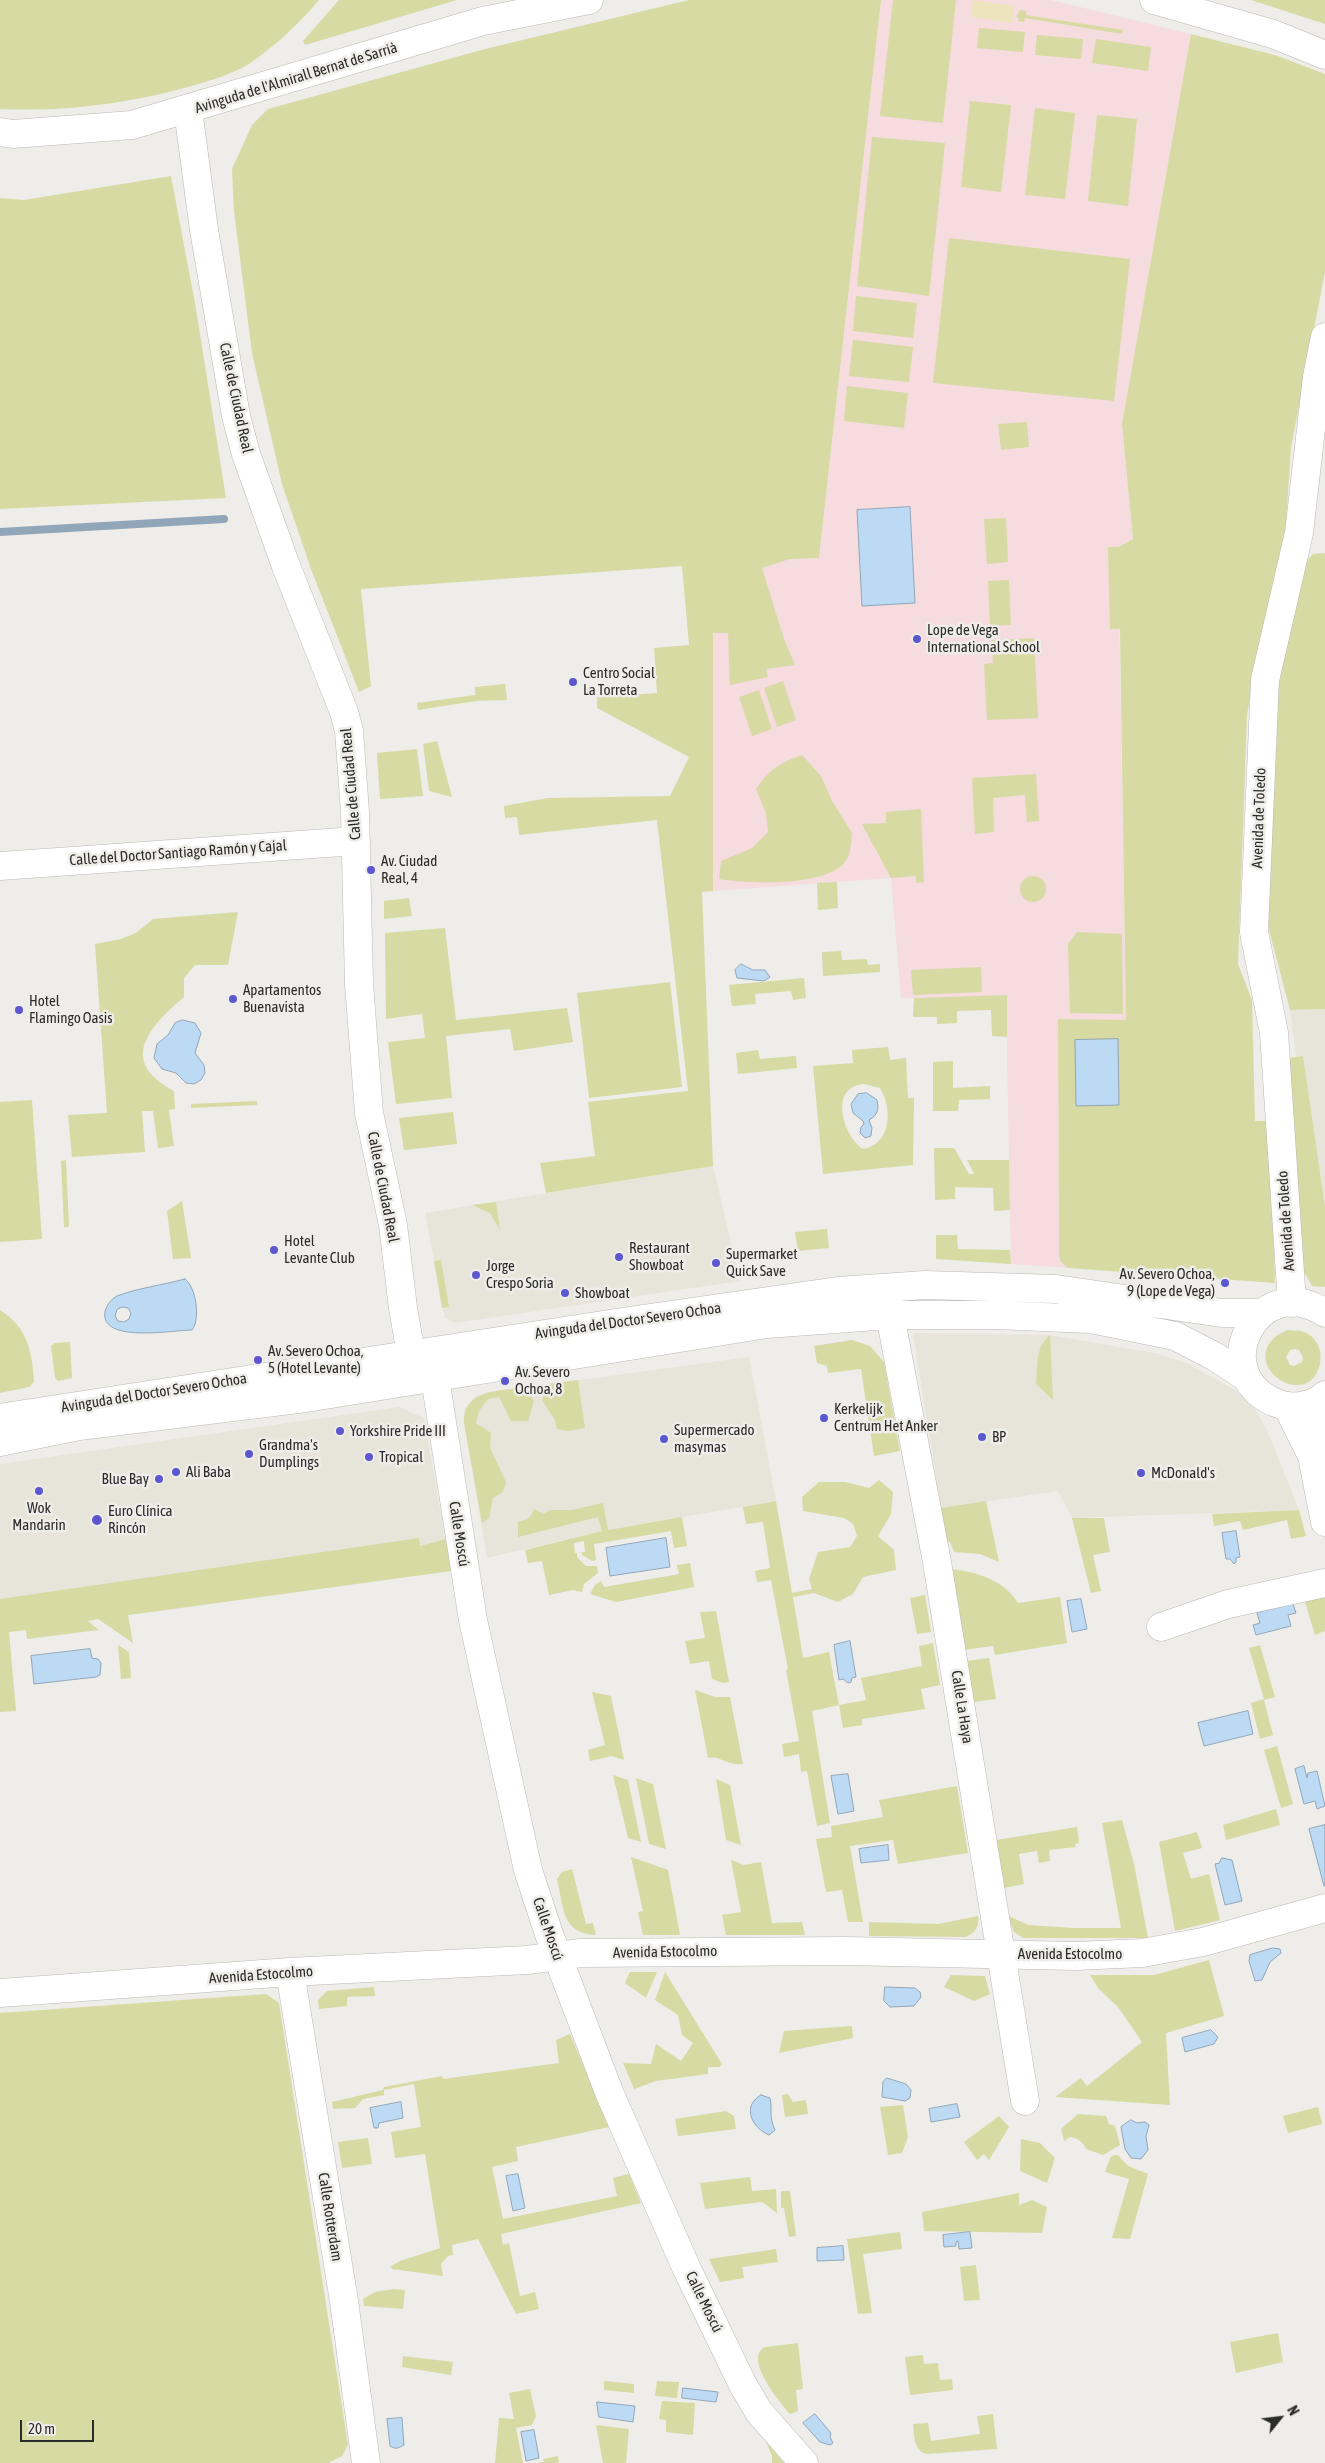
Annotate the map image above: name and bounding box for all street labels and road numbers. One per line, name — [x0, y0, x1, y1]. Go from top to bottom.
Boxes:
street label: Avinguda de l'Almirall Bernat de Sarrià — [193, 39, 399, 117]
street label: Calle de Ciudad Real — [216, 341, 256, 455]
street label: Calle de Ciudad Real — [337, 727, 365, 841]
street label: Avenida de Toledo — [1248, 767, 1270, 869]
street label: Calle del Doctor Santiago Ramón y Cajal — [69, 836, 287, 870]
street label: Calle de Ciudad Real — [363, 1130, 403, 1244]
street label: Avenida de Toledo — [1274, 1170, 1298, 1272]
street label: Avinguda del Doctor Severo Ochoa — [534, 1299, 722, 1343]
street label: Avinguda del Doctor Severo Ochoa — [60, 1369, 248, 1417]
street label: Calle Moscú — [445, 1500, 473, 1568]
street label: Calle La Haya — [947, 1669, 977, 1745]
street label: Calle Moscú — [529, 1895, 567, 1963]
street label: Avenida Estocolmo — [613, 1942, 717, 1962]
street label: Avenida Estocolmo — [1018, 1945, 1122, 1963]
street label: Avenida Estocolmo — [208, 1962, 314, 1988]
street label: Calle Rotterdam — [314, 2171, 346, 2263]
street label: Calle Moscú — [682, 2269, 726, 2335]

